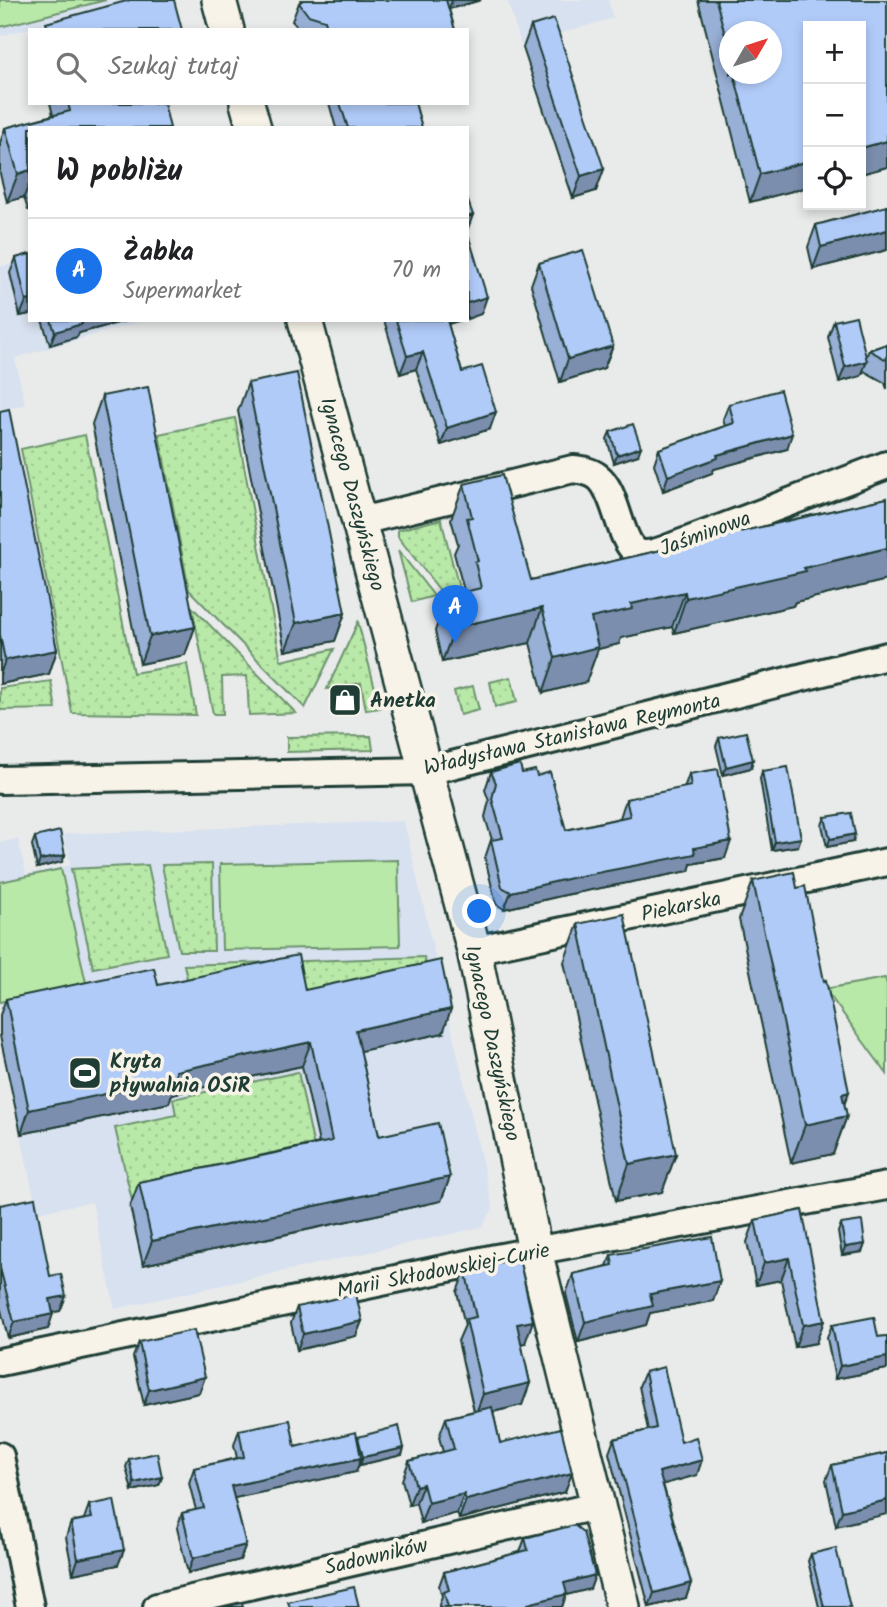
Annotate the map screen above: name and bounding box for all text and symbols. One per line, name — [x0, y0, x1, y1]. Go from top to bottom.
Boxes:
north arrow — [719, 21, 782, 84]
map controls — [803, 21, 866, 210]
button: + — [803, 21, 866, 84]
search box — [28, 28, 469, 105]
text: Szukaj tutaj — [108, 46, 239, 88]
icon: search — [52, 48, 90, 86]
button: − — [803, 84, 866, 147]
button: locate — [803, 147, 866, 210]
text: W pobliżu — [56, 148, 182, 196]
text: Żabka — [123, 232, 194, 274]
text: A — [72, 253, 86, 289]
text: 70 m — [391, 253, 441, 289]
text: Supermarket — [123, 274, 242, 310]
street label: Ignacego Daszyńskiego — [310, 394, 393, 595]
street label: Jaśminowa — [655, 503, 756, 566]
pin: A — [432, 585, 478, 643]
shop icon: Anetka — [326, 681, 364, 719]
place label: Anetka — [370, 685, 436, 718]
street label: Władysława Stanisława Reymonta — [420, 685, 724, 786]
street label: Piekarska — [638, 883, 724, 932]
your location — [462, 894, 496, 928]
street label: Ignacego Daszyńskiego — [455, 942, 528, 1144]
place label: Kryta pływalnia OSiR — [109, 1046, 250, 1103]
sports icon: Kryta pływalnia OSiR — [66, 1054, 104, 1092]
street label: Marii Skłodowskiej-Curie — [334, 1235, 553, 1308]
street label: Sadowników — [322, 1529, 432, 1585]

